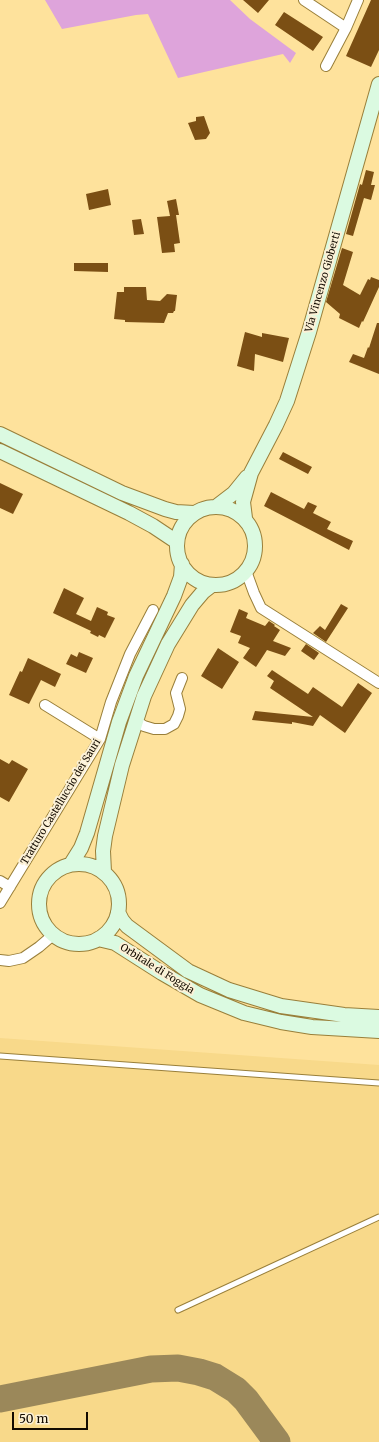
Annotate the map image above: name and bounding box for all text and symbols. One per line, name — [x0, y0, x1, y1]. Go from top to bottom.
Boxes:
street label: Via Vincenzo Gioberti — [303, 230, 343, 334]
street label: Tratturo Castelluccio dei Sauri — [19, 737, 103, 867]
street label: Orbitale di Foggia — [118, 941, 196, 997]
scale bar — [14, 1404, 90, 1430]
text: 50 m — [19, 1411, 48, 1426]

